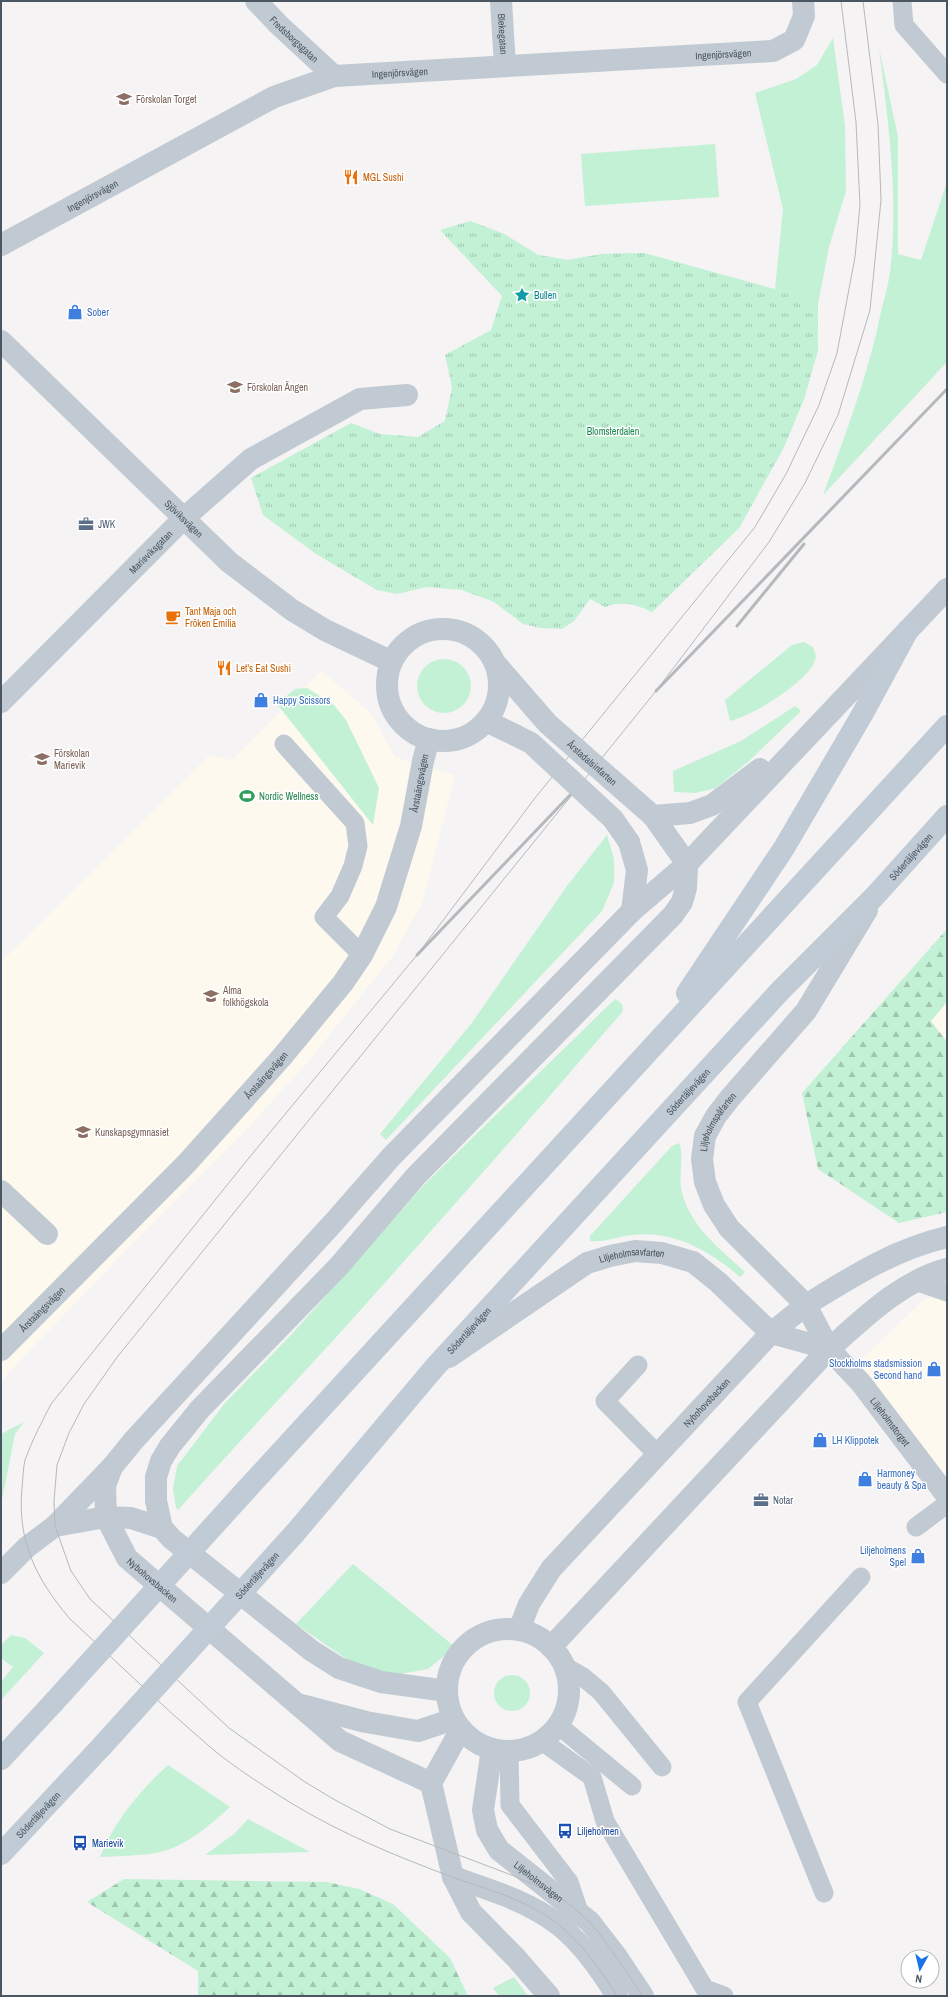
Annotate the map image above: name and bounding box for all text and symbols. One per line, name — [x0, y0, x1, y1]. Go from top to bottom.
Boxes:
street label: Fredsborgsgatan — [267, 13, 321, 65]
street label: Blekegatan — [495, 13, 511, 55]
street label: Ingenjörsvägen — [695, 46, 752, 62]
street label: Ingenjörsvägen — [371, 64, 428, 80]
school or university icon: Förskolan Torget — [115, 90, 133, 108]
place label: Förskolan Torget — [136, 93, 197, 106]
restaurant icon: MGL Sushi — [342, 168, 360, 186]
place label: MGL Sushi — [363, 171, 404, 184]
street label: Ingenjörsvägen — [65, 176, 120, 215]
place icon: Bullen — [513, 286, 531, 304]
place label: Bullen — [534, 289, 557, 302]
shop icon: Sober — [66, 303, 84, 321]
place label: Sober — [87, 306, 109, 319]
school or university icon: Förskolan Ängen — [226, 378, 244, 396]
place label: Förskolan Ängen — [247, 381, 308, 394]
park label: Blomsterdalen — [587, 425, 639, 438]
street label: Sjöviksvägen — [162, 497, 206, 540]
office icon: JWK — [77, 515, 95, 533]
place label: JWK — [98, 518, 116, 531]
street label: Marieviksgatan — [126, 527, 175, 576]
place label: Tant Maja och Fröken Emilia — [185, 605, 236, 630]
cafe icon: Tant Maja och Fröken Emilia — [164, 608, 182, 626]
restaurant icon: Let's Eat Sushi — [215, 659, 233, 677]
place label: Let's Eat Sushi — [236, 662, 291, 675]
shop icon: Happy Scissors — [252, 691, 270, 709]
place label: Happy Scissors — [273, 694, 330, 707]
street label: Årstadalsinfarten — [564, 737, 620, 788]
place label: Förskolan Marievik — [54, 747, 90, 772]
school or university icon: Förskolan Marievik — [33, 750, 51, 768]
street label: Årstaängsvägen — [407, 752, 431, 814]
sports icon: Nordic Wellness — [238, 787, 256, 805]
place label: Nordic Wellness — [259, 790, 319, 803]
street label: Södertäljevägen — [886, 830, 935, 883]
place label: Alma folkhögskola — [222, 984, 269, 1009]
school or university icon: Alma folkhögskola — [202, 987, 220, 1005]
street label: Årstaängsvägen — [241, 1048, 290, 1102]
street label: Södertäljevägen — [663, 1065, 713, 1118]
street label: Liljeholmspåfarten — [697, 1089, 739, 1152]
school or university icon: Kunskapsgymnasiet — [74, 1123, 92, 1141]
place label: Kunskapsgymnasiet — [95, 1126, 170, 1139]
street label: Liljeholmsavfarten — [597, 1245, 666, 1266]
street label: Årstaängsvägen — [16, 1283, 67, 1335]
street label: Södertäljevägen — [444, 1304, 494, 1357]
place label: Stockholms stadsmission Second hand — [829, 1357, 922, 1382]
shop icon: Stockholms stadsmission Second hand — [925, 1360, 943, 1378]
street label: Nybohovsbacken — [680, 1375, 733, 1430]
street label: Liljeholmstorget — [868, 1394, 913, 1449]
shop icon: LH Klippotek — [811, 1431, 829, 1449]
place label: LH Klippotek — [832, 1434, 880, 1447]
place label: Harmoney beauty & Spa — [877, 1467, 927, 1492]
shop icon: Harmoney beauty & Spa — [856, 1470, 874, 1488]
office icon: Notar — [752, 1491, 770, 1509]
place label: Notar — [773, 1494, 793, 1507]
place label: Liljeholmens Spel — [860, 1544, 906, 1569]
shop icon: Liljeholmens Spel — [909, 1547, 927, 1565]
street label: Södertäljevägen — [232, 1549, 281, 1602]
street label: Nybohovsbacken — [124, 1554, 181, 1605]
street label: Södertäljevägen — [13, 1788, 63, 1841]
bus stop icon: Liljeholmen — [556, 1822, 574, 1840]
place label: Liljeholmen — [577, 1825, 619, 1838]
bus stop icon: Marievik — [71, 1834, 89, 1852]
place label: Marievik — [92, 1837, 124, 1850]
street label: Liljeholmsvägen — [511, 1858, 566, 1905]
north arrow — [900, 1949, 940, 1989]
text: N — [914, 1972, 923, 1986]

